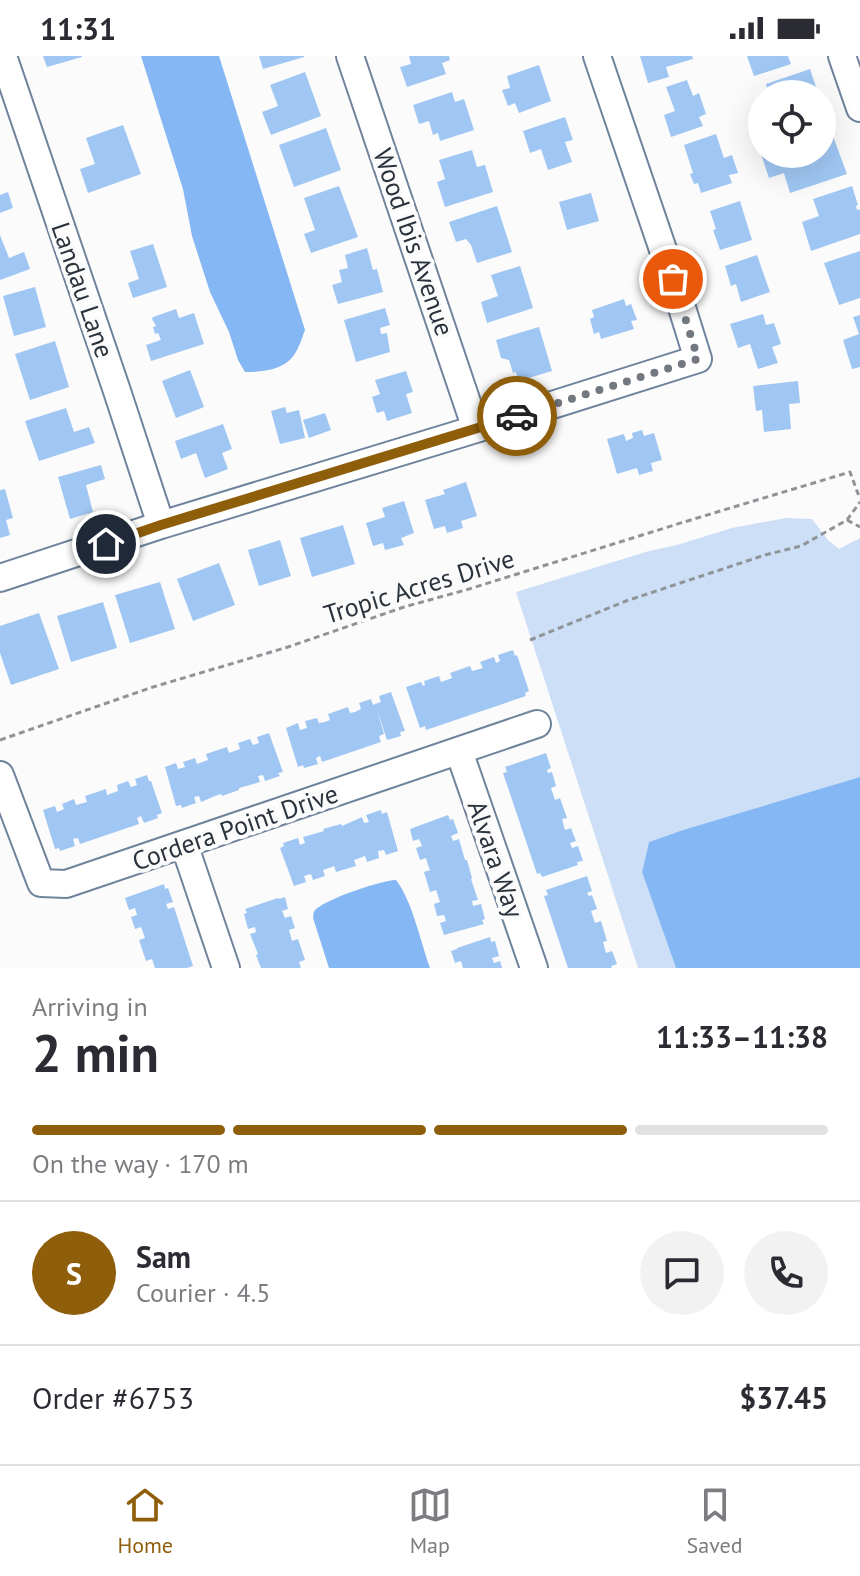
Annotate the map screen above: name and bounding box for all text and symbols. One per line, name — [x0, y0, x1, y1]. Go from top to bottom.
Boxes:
text: 11:31 — [40, 9, 116, 48]
map controls — [748, 80, 836, 168]
button: locate — [748, 80, 836, 168]
street label: Wood Ibis Avenue — [366, 144, 462, 340]
street label: Landau Lane — [44, 218, 122, 362]
pin — [639, 245, 707, 313]
icon: bag — [651, 257, 695, 301]
courier — [477, 376, 557, 456]
icon: car — [495, 394, 539, 438]
pin — [72, 510, 140, 578]
icon: home — [84, 522, 128, 566]
street label: Tropic Acres Drive — [320, 541, 518, 631]
street label: Cordera Point Drive — [128, 776, 342, 878]
street label: Alvara Way — [461, 796, 531, 922]
text: Arriving in — [32, 990, 148, 1023]
text: 11:33–11:38 — [656, 1017, 828, 1056]
text: 2 min — [32, 1019, 159, 1086]
text: On the way · 170 m — [32, 1147, 249, 1180]
button: chat — [640, 1231, 724, 1315]
button: phone — [744, 1231, 828, 1315]
text: Sam — [136, 1237, 191, 1276]
text: S — [66, 1254, 82, 1293]
text: Courier · 4.5 — [136, 1276, 270, 1309]
text: Order #6753 — [32, 1378, 194, 1417]
text: $37.45 — [739, 1378, 828, 1417]
tab: Home — [117, 1483, 173, 1559]
tab: Map — [408, 1483, 452, 1559]
tab: Saved — [687, 1483, 743, 1559]

